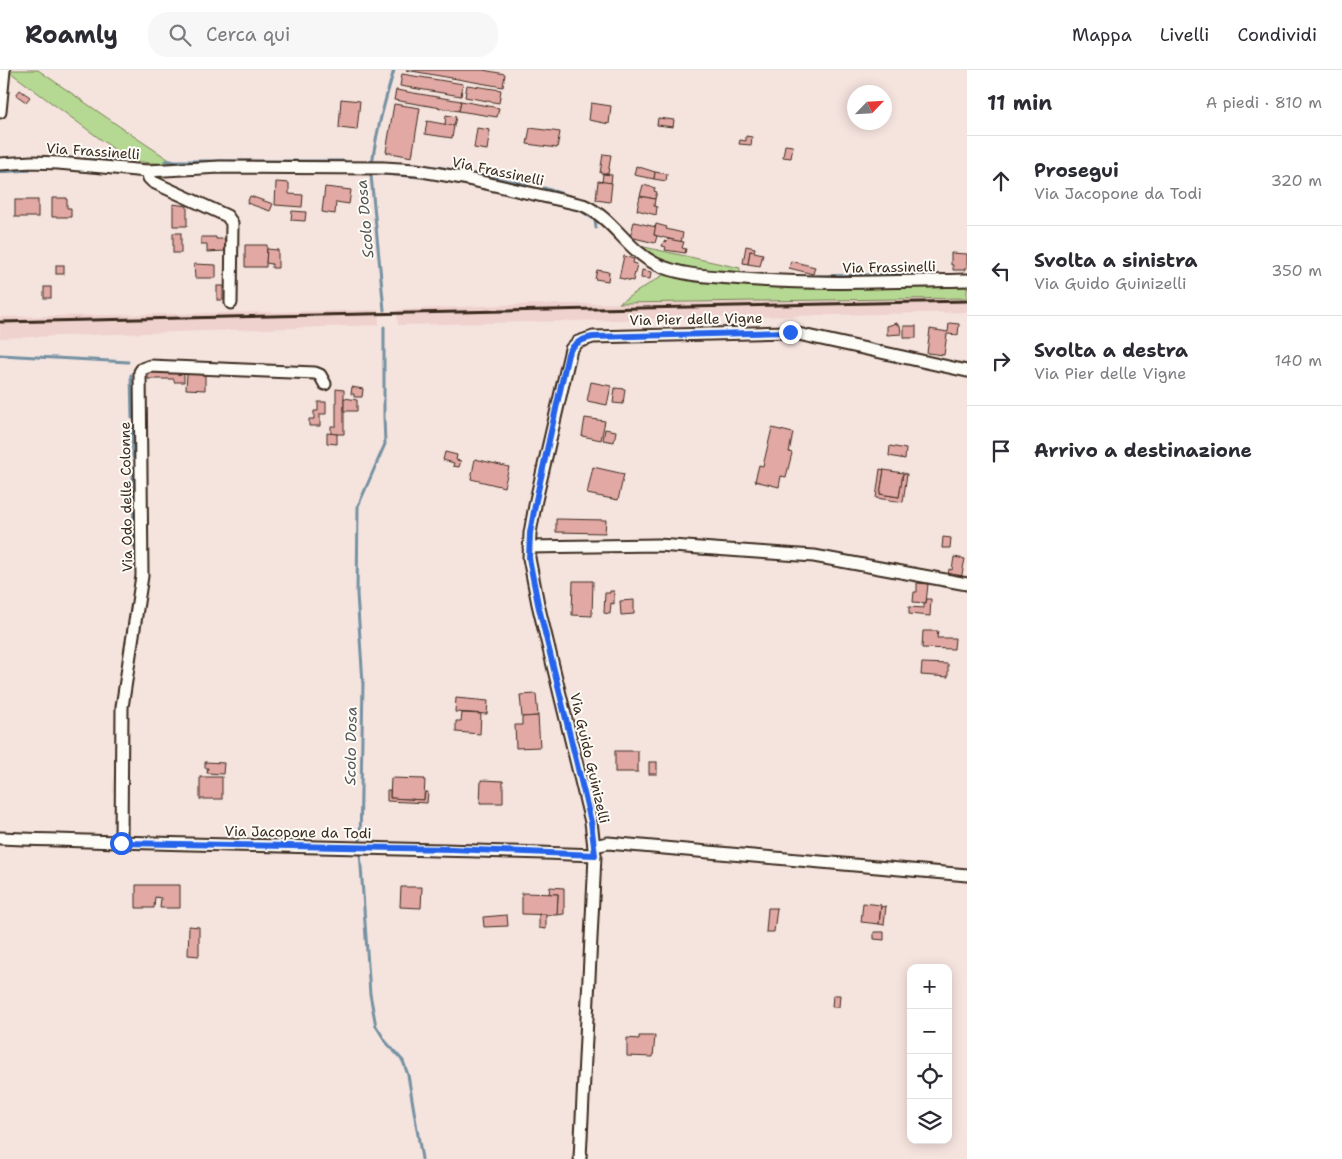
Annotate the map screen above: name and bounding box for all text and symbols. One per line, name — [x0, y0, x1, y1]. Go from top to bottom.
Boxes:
search box — [148, 12, 498, 57]
text: Roamly — [25, 19, 118, 51]
icon: search — [166, 21, 194, 49]
text: Cerca qui — [206, 22, 290, 47]
text: Mappa — [1072, 23, 1132, 47]
text: Livelli — [1160, 23, 1209, 47]
text: Condividi — [1237, 23, 1317, 47]
north arrow — [847, 85, 892, 130]
text: 11 min — [987, 89, 1052, 117]
text: A piedi · 810 m — [1206, 92, 1322, 113]
street label: Via Frassinelli — [46, 139, 140, 163]
street label: Via Frassinelli — [450, 152, 546, 190]
text: Prosegui — [1034, 158, 1119, 183]
icon: ahead — [987, 167, 1015, 195]
text: 320 m — [1271, 170, 1322, 191]
water label: Scolo Dosa — [352, 179, 378, 259]
text: Via Jacopone da Todi — [1034, 183, 1202, 204]
text: Svolta a sinistra — [1034, 248, 1197, 273]
street label: Via Frassinelli — [842, 257, 936, 277]
icon: left — [987, 257, 1015, 285]
text: 350 m — [1271, 260, 1322, 281]
text: Via Guido Guinizelli — [1034, 273, 1187, 294]
street label: Via Pier delle Vigne — [629, 309, 763, 329]
route end — [779, 321, 802, 344]
text: Svolta a destra — [1034, 338, 1188, 363]
icon: right — [987, 347, 1015, 375]
text: 140 m — [1275, 350, 1322, 371]
text: Via Pier delle Vigne — [1034, 363, 1186, 384]
street label: Via Odo delle Colonne — [116, 422, 136, 572]
icon: arrive — [987, 437, 1015, 465]
text: Arrivo a destinazione — [1034, 438, 1252, 463]
street label: Via Guido Guinizelli — [566, 691, 614, 825]
water label: Scolo Dosa — [340, 706, 362, 786]
street label: Via Jacopone da Todi — [224, 822, 372, 842]
route start — [110, 832, 133, 855]
map controls — [907, 964, 952, 1144]
button: + — [907, 964, 952, 1009]
button: − — [907, 1009, 952, 1054]
button: locate — [907, 1054, 952, 1099]
button: layers — [907, 1099, 952, 1144]

